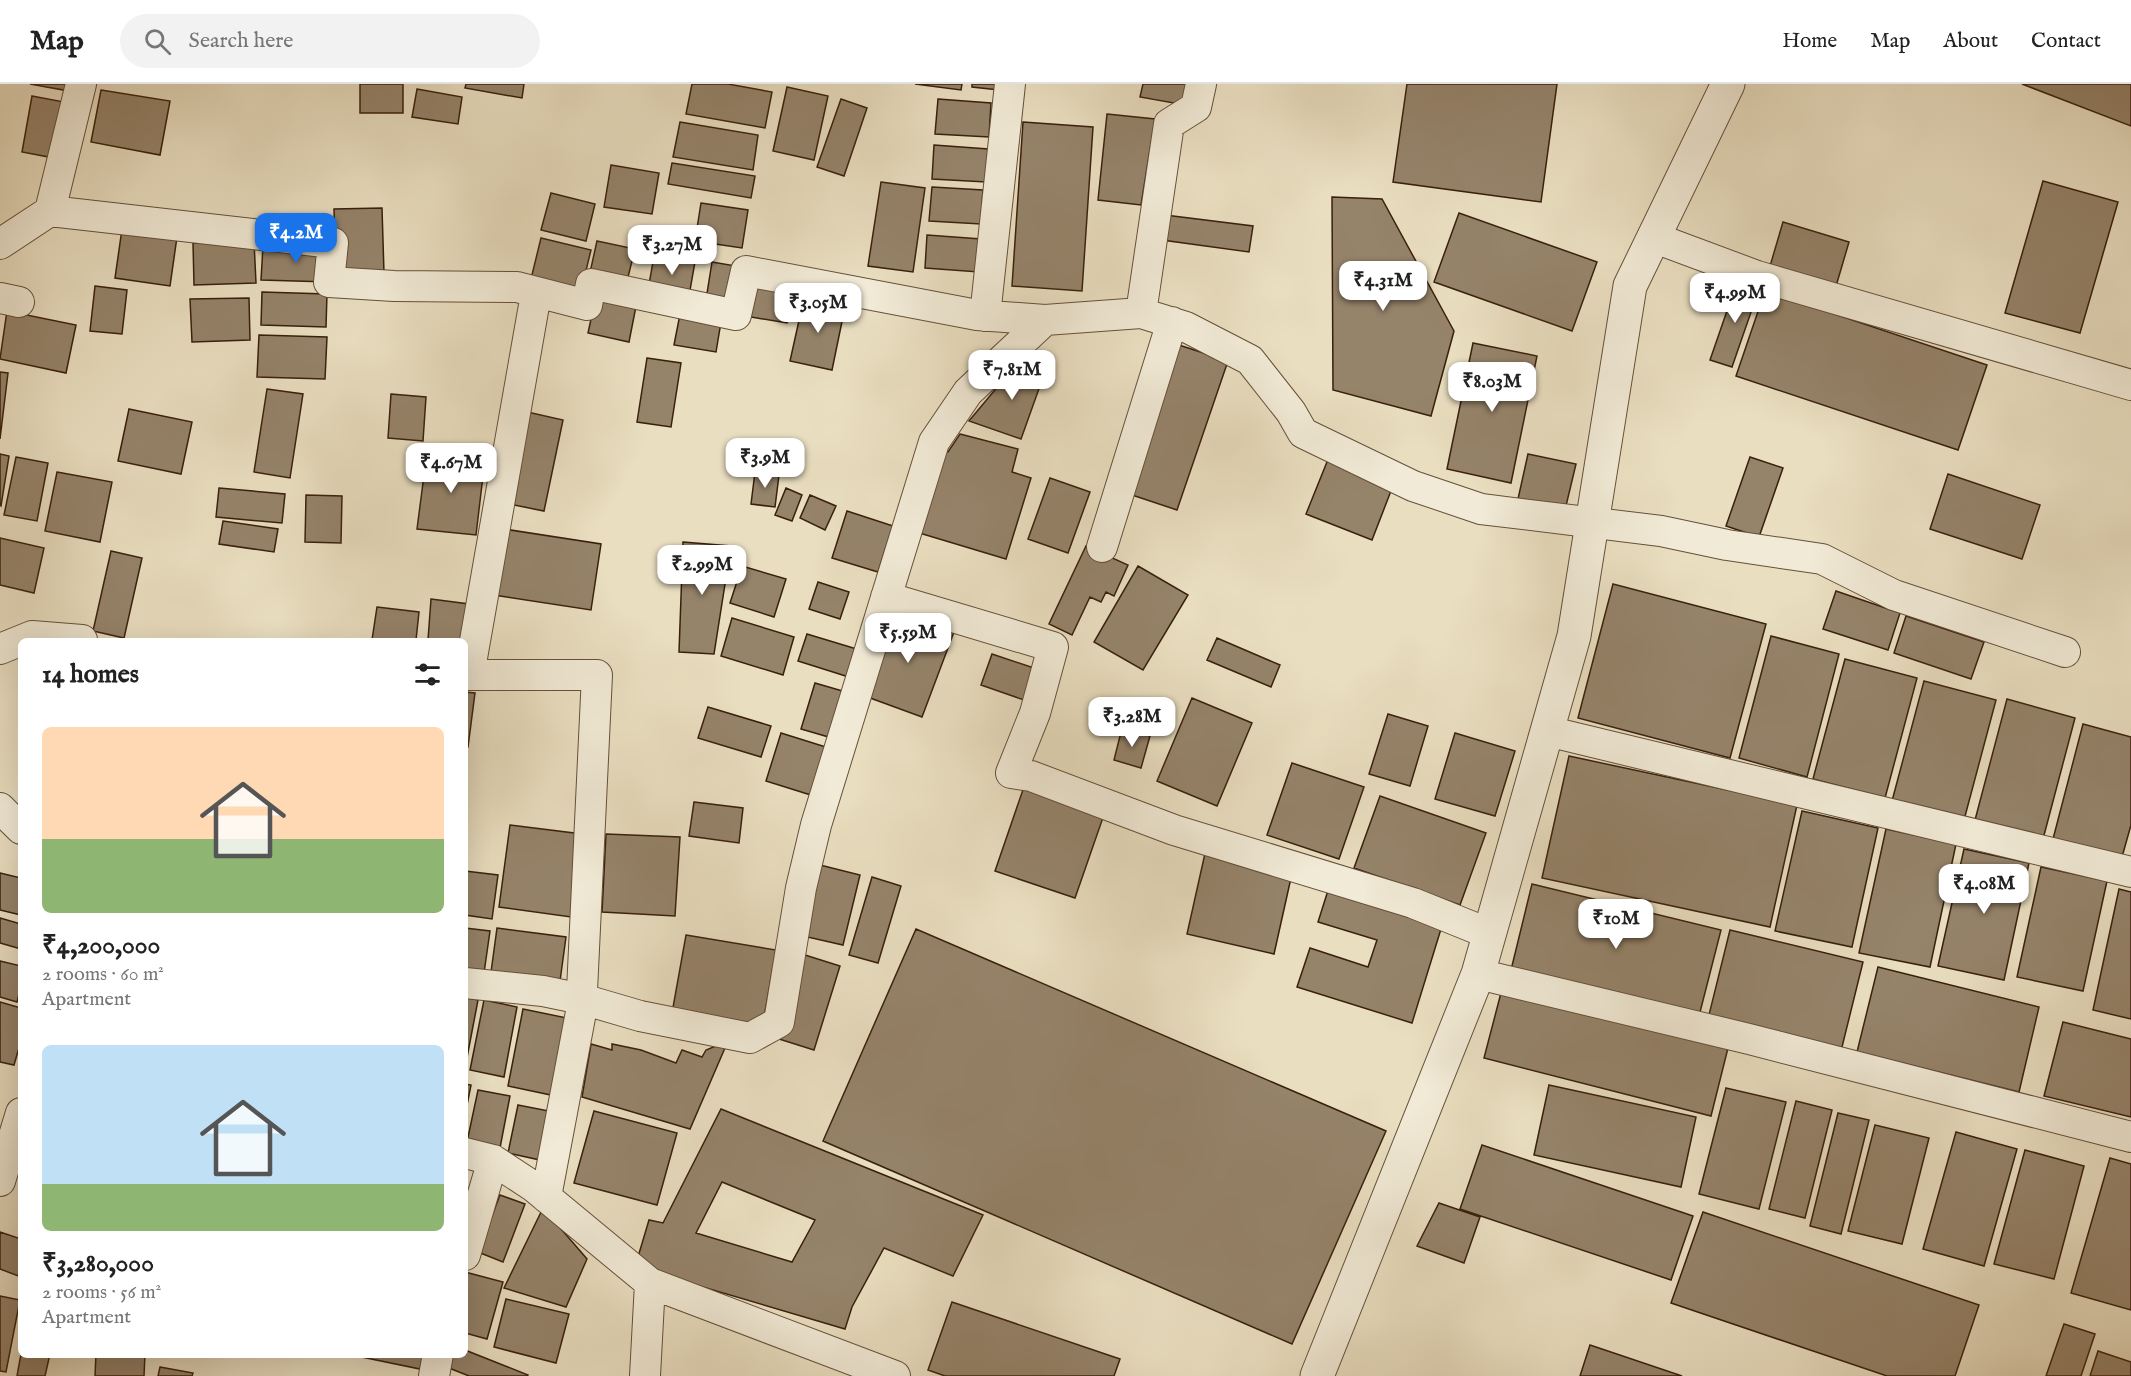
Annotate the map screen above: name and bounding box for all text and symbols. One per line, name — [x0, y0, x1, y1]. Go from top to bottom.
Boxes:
search box — [120, 14, 540, 68]
text: Map — [30, 24, 84, 59]
icon: search — [141, 25, 174, 58]
text: Search here — [189, 27, 293, 55]
text: Home — [1782, 28, 1837, 55]
text: Map — [1870, 28, 1910, 55]
text: About — [1943, 28, 1998, 55]
text: Contact — [2031, 28, 2101, 55]
pin: ₹4.2M — [254, 213, 338, 264]
text: ₹4.2M — [269, 220, 323, 245]
pin: ₹3.27M — [623, 225, 721, 276]
text: ₹3.27M — [642, 232, 702, 257]
pin: ₹4.31M — [1334, 261, 1432, 312]
text: ₹4.31M — [1353, 268, 1413, 293]
pin: ₹4.99M — [1686, 273, 1784, 324]
text: ₹4.99M — [1704, 280, 1766, 305]
pin: ₹3.05M — [769, 283, 867, 334]
text: ₹3.05M — [788, 290, 848, 315]
pin: ₹7.81M — [963, 350, 1061, 401]
text: ₹7.81M — [982, 357, 1042, 382]
pin: ₹8.03M — [1443, 362, 1541, 413]
text: ₹8.03M — [1462, 369, 1522, 394]
pin: ₹3.9M — [723, 438, 807, 489]
pin: ₹4.67M — [402, 443, 500, 494]
text: ₹3.9M — [740, 445, 790, 470]
text: ₹4.67M — [420, 450, 482, 475]
pin: ₹2.99M — [653, 545, 751, 596]
text: ₹2.99M — [671, 552, 733, 577]
pin: ₹5.59M — [859, 613, 957, 664]
text: ₹5.59M — [879, 620, 937, 645]
text: 14 homes — [42, 658, 139, 691]
icon: filters — [411, 658, 444, 691]
pin: ₹3.28M — [1083, 697, 1181, 748]
text: ₹3.28M — [1102, 704, 1162, 729]
icon: home — [189, 766, 297, 874]
pin: ₹4.08M — [1935, 864, 2033, 915]
text: ₹4.08M — [1953, 871, 2015, 896]
pin: ₹10M — [1580, 899, 1652, 950]
text: ₹10M — [1592, 906, 1640, 931]
text: ₹4,200,000 — [42, 929, 160, 962]
text: 2 rooms · 60 m² — [42, 962, 164, 987]
text: Apartment — [42, 987, 131, 1012]
icon: home — [189, 1084, 297, 1192]
text: ₹3,280,000 — [42, 1247, 154, 1280]
text: 2 rooms · 56 m² — [42, 1280, 161, 1305]
text: Apartment — [42, 1305, 131, 1330]

